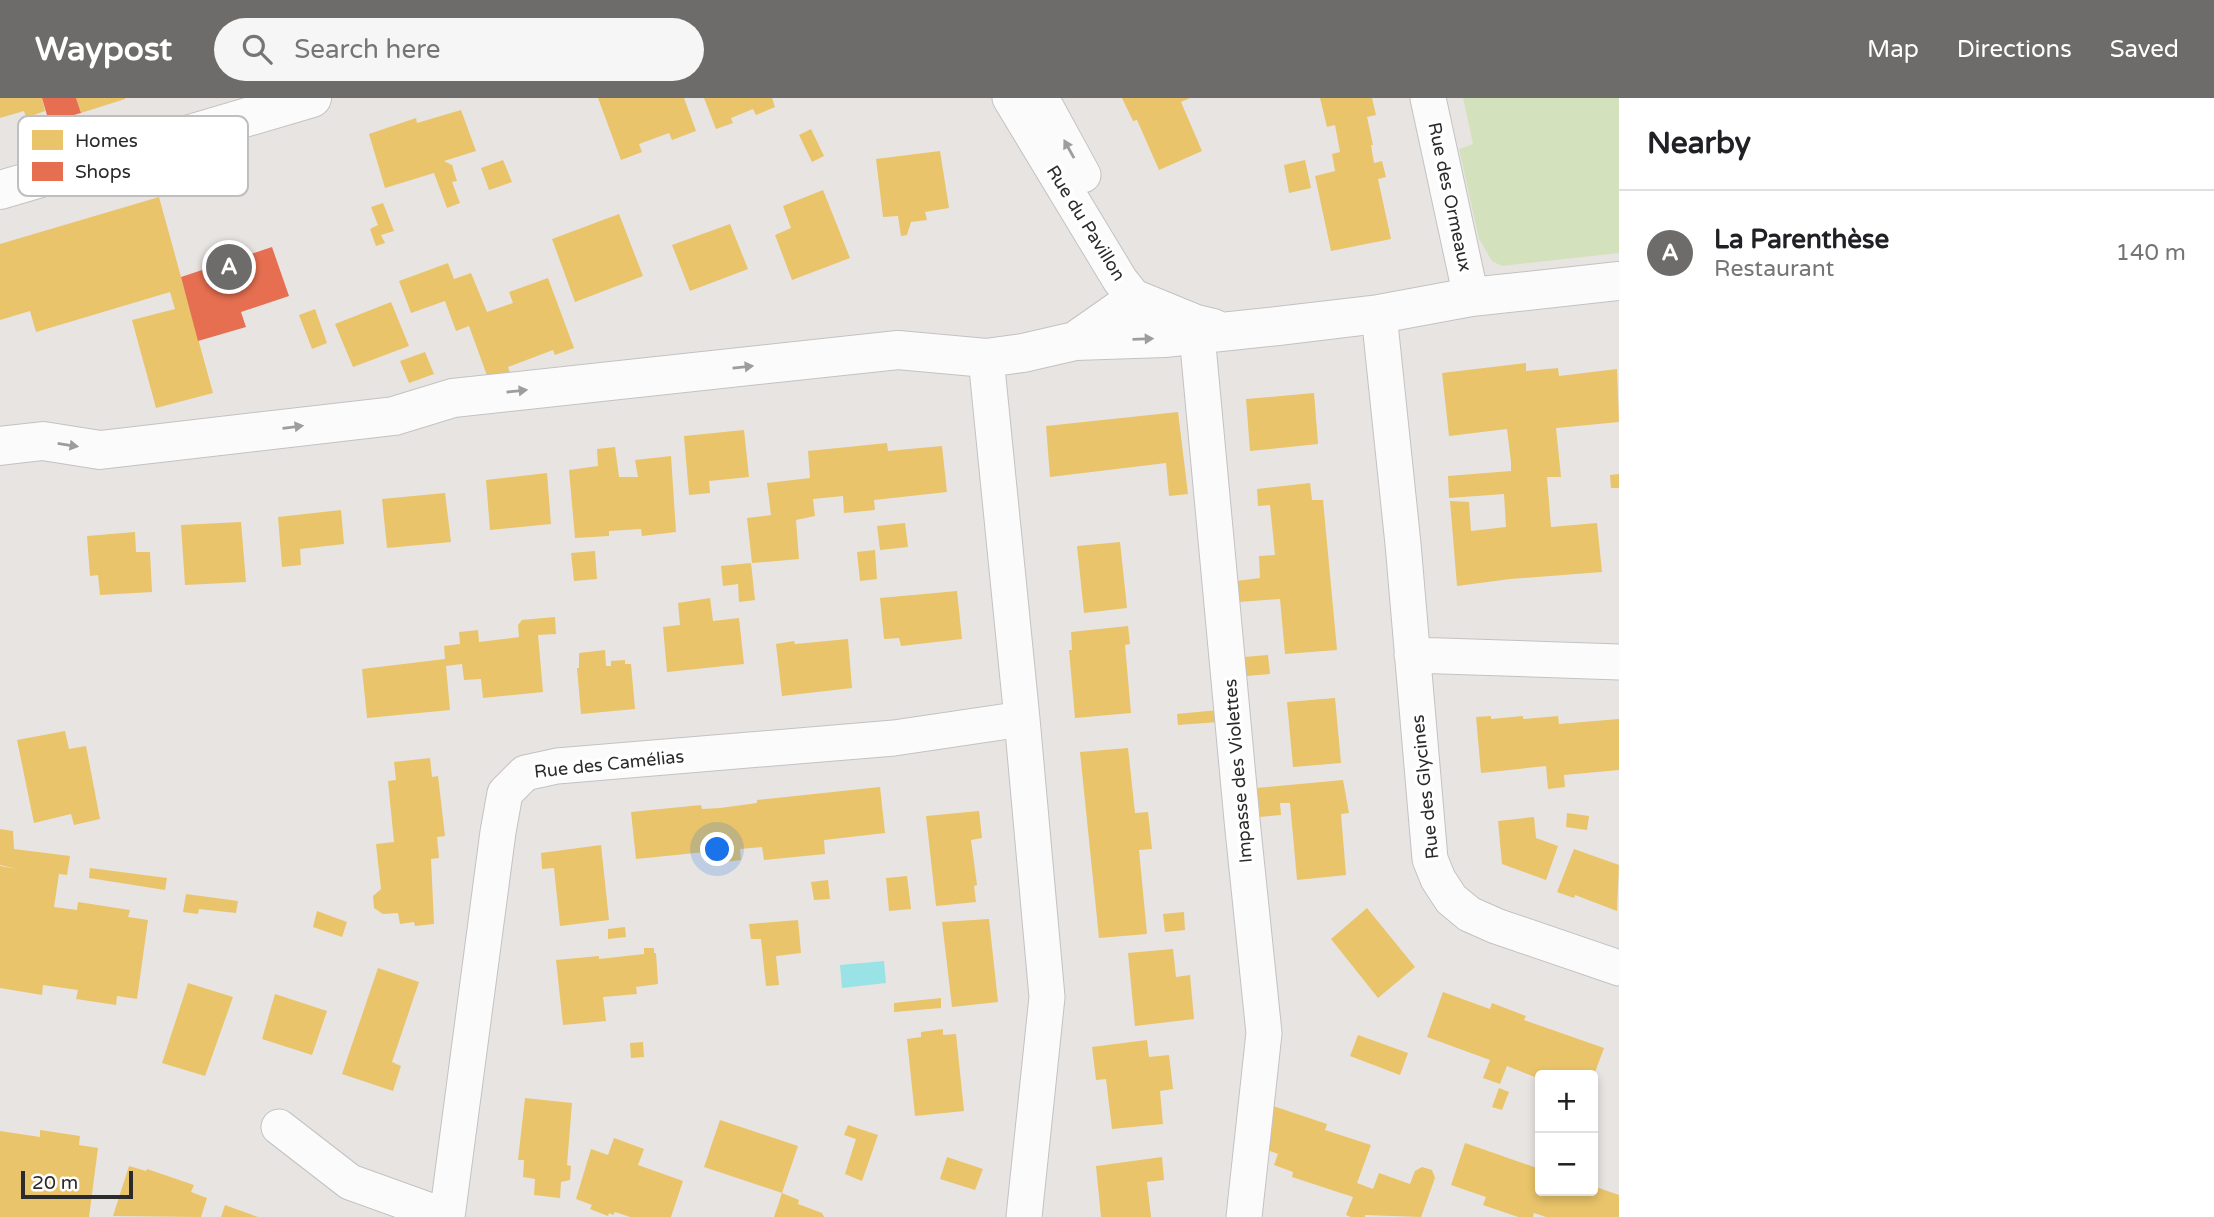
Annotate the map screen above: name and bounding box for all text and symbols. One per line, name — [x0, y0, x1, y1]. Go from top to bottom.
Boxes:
search box — [214, 18, 704, 81]
text: Waypost — [35, 30, 172, 69]
icon: search — [238, 30, 276, 68]
text: Search here — [294, 34, 440, 65]
text: Map — [1867, 35, 1919, 64]
text: Directions — [1957, 35, 2072, 64]
text: Saved — [2110, 35, 2179, 64]
legend — [18, 116, 248, 196]
street label: Rue des Ormeaux — [1423, 120, 1477, 274]
text: Nearby — [1647, 125, 1751, 162]
text: Homes — [75, 130, 138, 152]
one-way arrow — [1063, 139, 1075, 159]
text: Shops — [75, 161, 131, 183]
street label: Rue du Pavillon — [1042, 161, 1130, 285]
text: La Parenthèse — [1714, 224, 1889, 255]
text: A — [1661, 239, 1679, 267]
text: 140 m — [2116, 239, 2186, 267]
pin: A — [206, 241, 252, 293]
text: Restaurant — [1714, 255, 1834, 283]
one-way arrow — [1132, 333, 1154, 344]
one-way arrow — [733, 361, 755, 372]
one-way arrow — [506, 385, 528, 396]
one-way arrow — [283, 422, 305, 433]
one-way arrow — [57, 440, 79, 451]
street label: Impasse des Violettes — [1219, 678, 1257, 864]
street label: Rue des Glycines — [1406, 714, 1444, 860]
street label: Rue des Camélias — [533, 745, 685, 783]
your location — [700, 832, 734, 866]
map controls — [1535, 1070, 1598, 1196]
button: + — [1535, 1070, 1598, 1133]
button: − — [1535, 1133, 1598, 1196]
scale bar — [21, 1168, 133, 1200]
text: 20 m — [32, 1172, 78, 1194]

